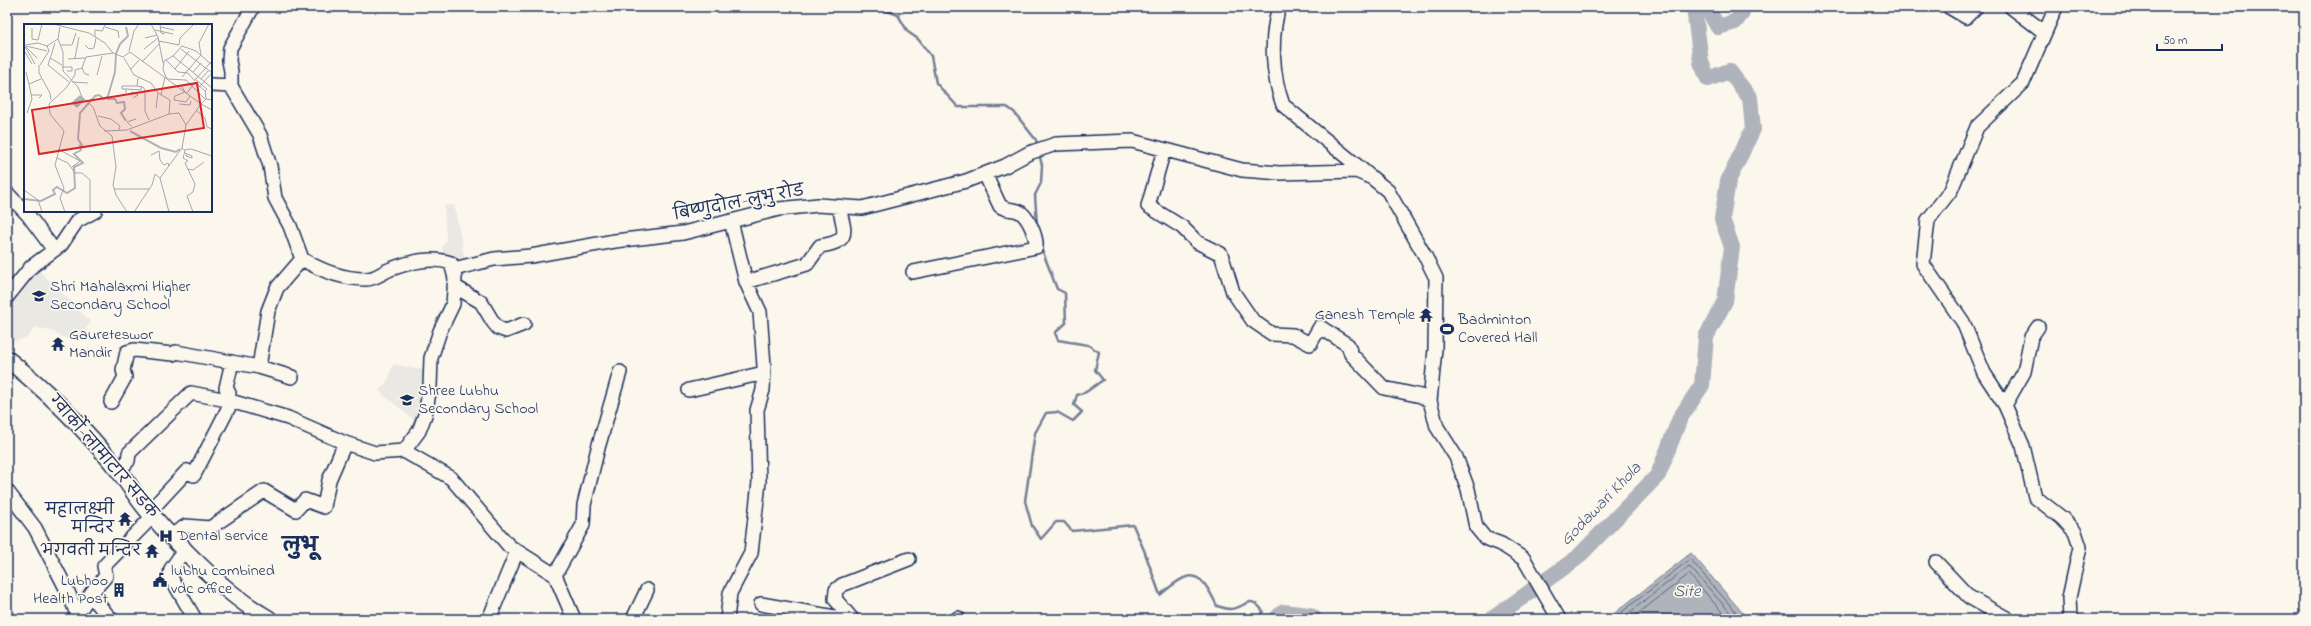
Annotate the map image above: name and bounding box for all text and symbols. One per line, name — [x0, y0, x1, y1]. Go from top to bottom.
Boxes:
inset map — [24, 24, 212, 212]
scale bar — [2157, 26, 2222, 52]
text: 50 m — [2163, 32, 2187, 50]
street label: बिष्णुदोल-लुभु रोड — [670, 177, 808, 228]
place label: Shri Mahalaxmi Higher Secondary School — [50, 275, 191, 317]
school or university icon: Shri Mahalaxmi Higher Secondary School — [31, 288, 47, 304]
place label: Ganesh Temple — [1315, 303, 1416, 327]
temple icon: Ganesh Temple — [1418, 307, 1434, 323]
place label: Badminton Covered Hall — [1457, 308, 1538, 350]
sports icon: Badminton Covered Hall — [1439, 321, 1455, 337]
place label: Gaureteswor Mandir — [69, 323, 153, 365]
temple icon: Gaureteswor Mandir — [50, 336, 66, 352]
place label: Shree Lubhu Secondary School — [418, 379, 538, 421]
street label: ग्वार्को-लामाटार सडक — [42, 388, 166, 525]
school or university icon: Shree Lubhu Secondary School — [399, 392, 415, 408]
water label: Godawari Khola — [1555, 456, 1648, 551]
place label: महालक्ष्मी मन्दिर — [44, 497, 115, 540]
temple icon: महालक्ष्मी मन्दिर — [117, 511, 133, 527]
place label: Dental service — [176, 524, 269, 548]
hospital icon: Dental service — [158, 528, 174, 544]
district label: लुभू — [280, 532, 322, 561]
place label: भगवती मन्दिर — [40, 538, 142, 563]
temple icon: भगवती मन्दिर — [144, 543, 160, 559]
place label: lubhu combined vdc office — [171, 559, 275, 601]
place label: Lubhoo Health Post — [33, 569, 109, 611]
public building icon: lubhu combined vdc office — [152, 572, 168, 588]
water label: Site — [1673, 579, 1702, 604]
building icon: Lubhoo Health Post — [111, 582, 127, 598]

